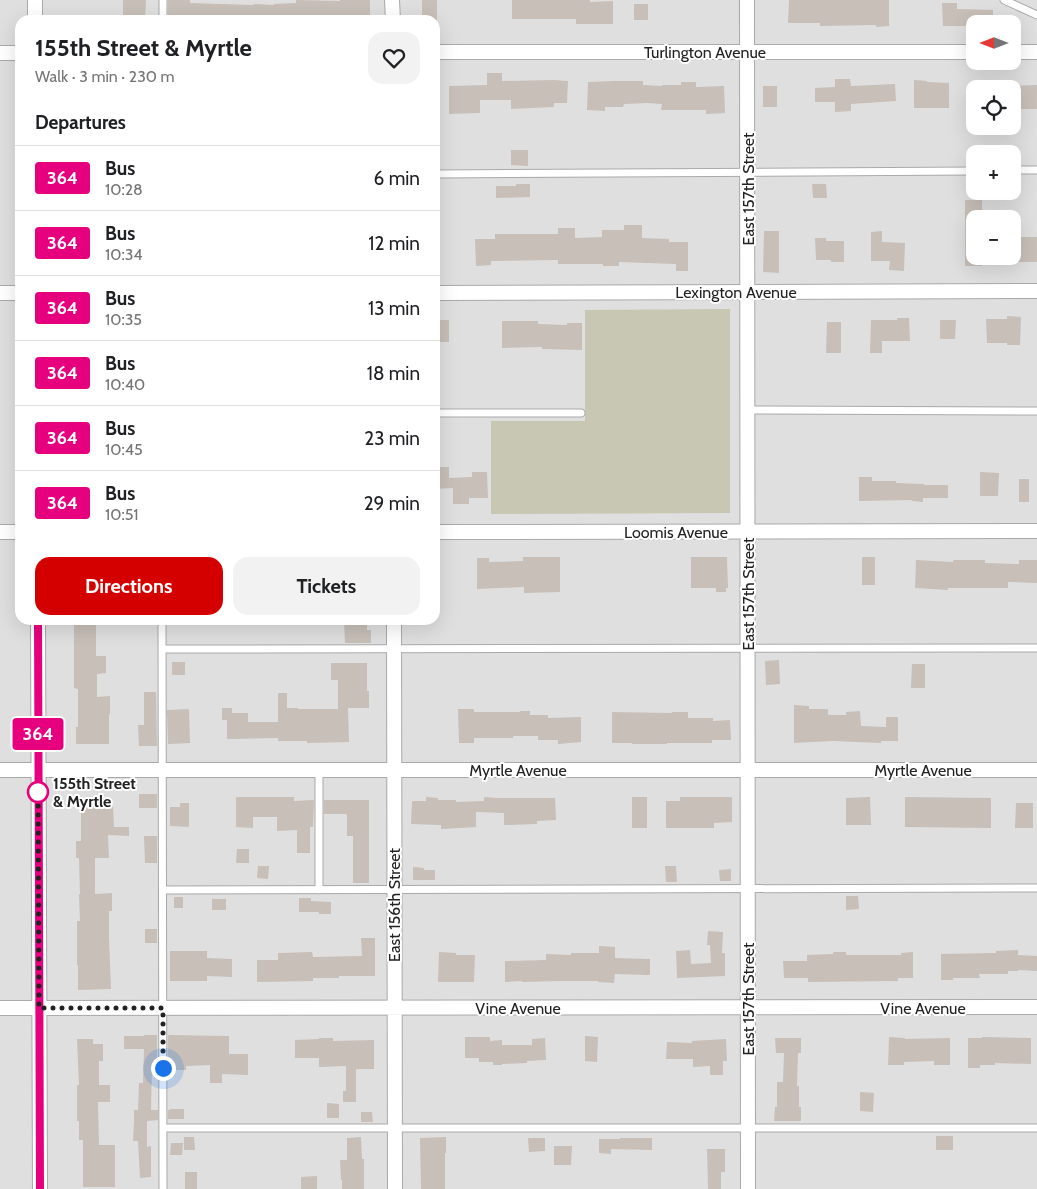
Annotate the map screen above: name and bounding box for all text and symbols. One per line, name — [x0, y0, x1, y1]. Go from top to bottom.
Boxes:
north arrow — [966, 15, 1021, 70]
map controls — [966, 15, 1021, 265]
button: heart — [368, 32, 420, 84]
text: 155th Street & Myrtle — [35, 33, 252, 62]
street label: Turlington Avenue — [644, 43, 766, 62]
text: Walk · 3 min · 230 m — [35, 67, 175, 86]
button: locate — [966, 80, 1021, 135]
text: Departures — [35, 111, 126, 134]
street label: East 157th Street — [739, 132, 758, 245]
button: + — [966, 145, 1021, 200]
text: Bus — [105, 157, 135, 180]
text: 364 — [47, 167, 78, 189]
text: 6 min — [374, 167, 420, 190]
text: 10:28 — [105, 180, 143, 199]
button: − — [966, 210, 1021, 265]
text: Bus — [105, 222, 135, 245]
text: 364 — [47, 232, 78, 254]
text: 12 min — [368, 232, 420, 255]
text: 10:34 — [105, 245, 143, 264]
street label: Lexington Avenue — [675, 283, 797, 302]
text: Bus — [105, 287, 135, 310]
text: 364 — [47, 297, 78, 319]
text: 13 min — [368, 297, 420, 320]
text: 10:35 — [105, 310, 142, 329]
text: Bus — [105, 352, 135, 375]
text: 364 — [47, 362, 78, 384]
text: 18 min — [367, 362, 420, 385]
text: 10:40 — [105, 375, 145, 394]
text: Bus — [105, 417, 135, 440]
text: 364 — [47, 427, 78, 449]
text: 23 min — [364, 427, 420, 450]
text: 10:45 — [105, 440, 143, 459]
text: Bus — [105, 482, 135, 505]
text: 364 — [47, 492, 78, 514]
text: 29 min — [364, 492, 420, 515]
text: 10:51 — [105, 505, 139, 524]
street label: Loomis Avenue — [624, 523, 728, 542]
street label: East 157th Street — [739, 537, 758, 650]
button: Directions — [35, 557, 223, 615]
button: Tickets — [233, 557, 420, 615]
line badge: 364 — [9, 718, 67, 750]
text: 364 — [23, 723, 54, 745]
street label: Myrtle Avenue — [469, 761, 567, 780]
street label: Myrtle Avenue — [874, 761, 972, 780]
place label: 155th Street & Myrtle — [53, 774, 136, 811]
marker: 155th Street & Myrtle — [27, 781, 49, 803]
street label: East 156th Street — [385, 847, 404, 962]
street label: East 157th Street — [739, 942, 758, 1055]
street label: Vine Avenue — [475, 999, 561, 1018]
street label: Vine Avenue — [880, 999, 966, 1018]
your location — [151, 1056, 176, 1081]

